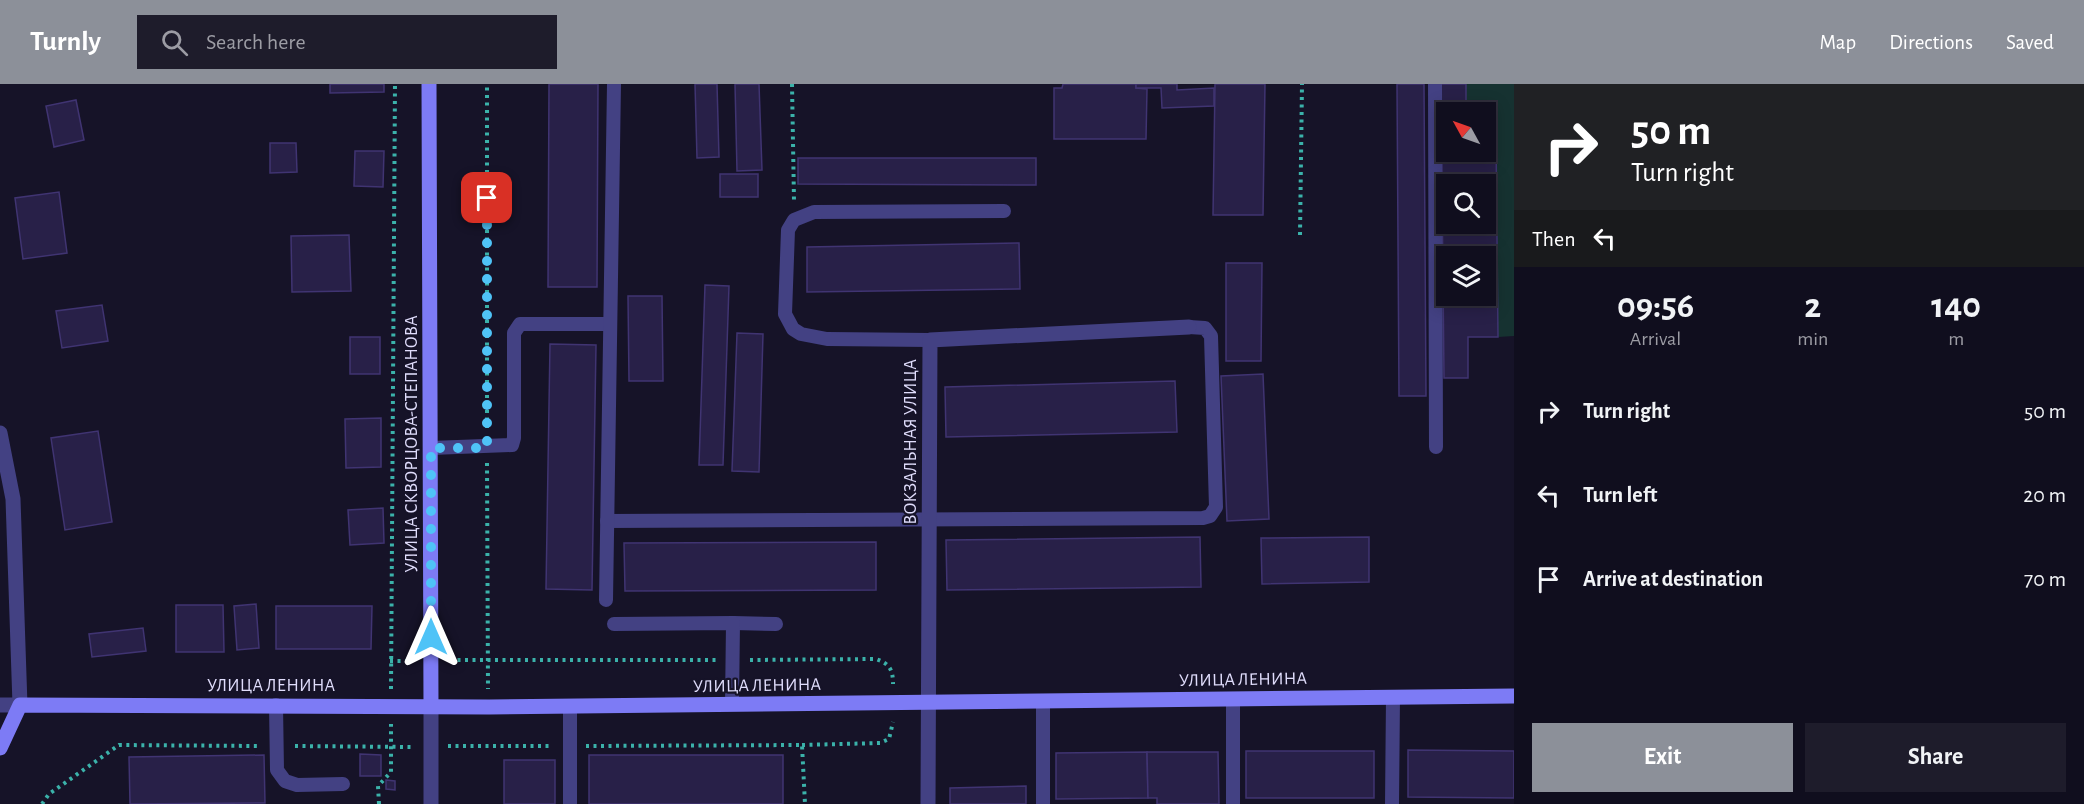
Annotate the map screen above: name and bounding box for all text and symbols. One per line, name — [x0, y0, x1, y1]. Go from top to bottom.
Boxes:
search box — [137, 15, 557, 69]
icon: search — [158, 26, 191, 59]
text: Turnly — [30, 28, 101, 56]
text: Search here — [206, 31, 306, 53]
text: Map — [1820, 32, 1856, 53]
text: Directions — [1889, 32, 1973, 53]
text: Saved — [2006, 32, 2054, 53]
north arrow — [1436, 102, 1496, 162]
map controls — [1436, 102, 1496, 306]
icon: right — [1532, 108, 1610, 186]
text: 50 m — [1631, 110, 1711, 152]
text: Turn right — [1631, 159, 1734, 186]
pin — [461, 172, 512, 223]
button: search — [1436, 174, 1496, 234]
icon: arrive — [470, 181, 503, 214]
icon: left — [1588, 222, 1621, 255]
text: Then — [1532, 228, 1576, 250]
button: layers — [1436, 246, 1496, 306]
text: 09:56 — [1617, 288, 1694, 324]
text: 2 — [1804, 288, 1821, 324]
text: 140 — [1931, 288, 1981, 324]
street label: УЛИЦА СКВОРЦОВА-СТЕПАНОВА — [403, 315, 421, 573]
text: Arrival — [1630, 329, 1681, 349]
text: min — [1797, 329, 1828, 349]
text: m — [1948, 329, 1964, 349]
street label: ВОКЗАЛЬНАЯ УЛИЦА — [902, 359, 920, 525]
icon: right — [1532, 395, 1565, 428]
text: Turn right — [1583, 400, 1670, 422]
text: 50 m — [2024, 400, 2066, 422]
icon: left — [1532, 479, 1565, 512]
text: Turn left — [1583, 484, 1657, 506]
text: 20 m — [2023, 484, 2066, 506]
icon: arrive — [1532, 563, 1565, 596]
text: Arrive at destination — [1583, 568, 1763, 590]
text: 70 m — [2024, 568, 2066, 590]
position arrow — [399, 605, 463, 669]
street label: УЛИЦА ЛЕНИНА — [1179, 670, 1308, 690]
street label: УЛИЦА ЛЕНИНА — [693, 676, 822, 696]
street label: УЛИЦА ЛЕНИНА — [207, 677, 335, 695]
button: Exit — [1532, 723, 1793, 792]
button: Share — [1805, 723, 2066, 792]

